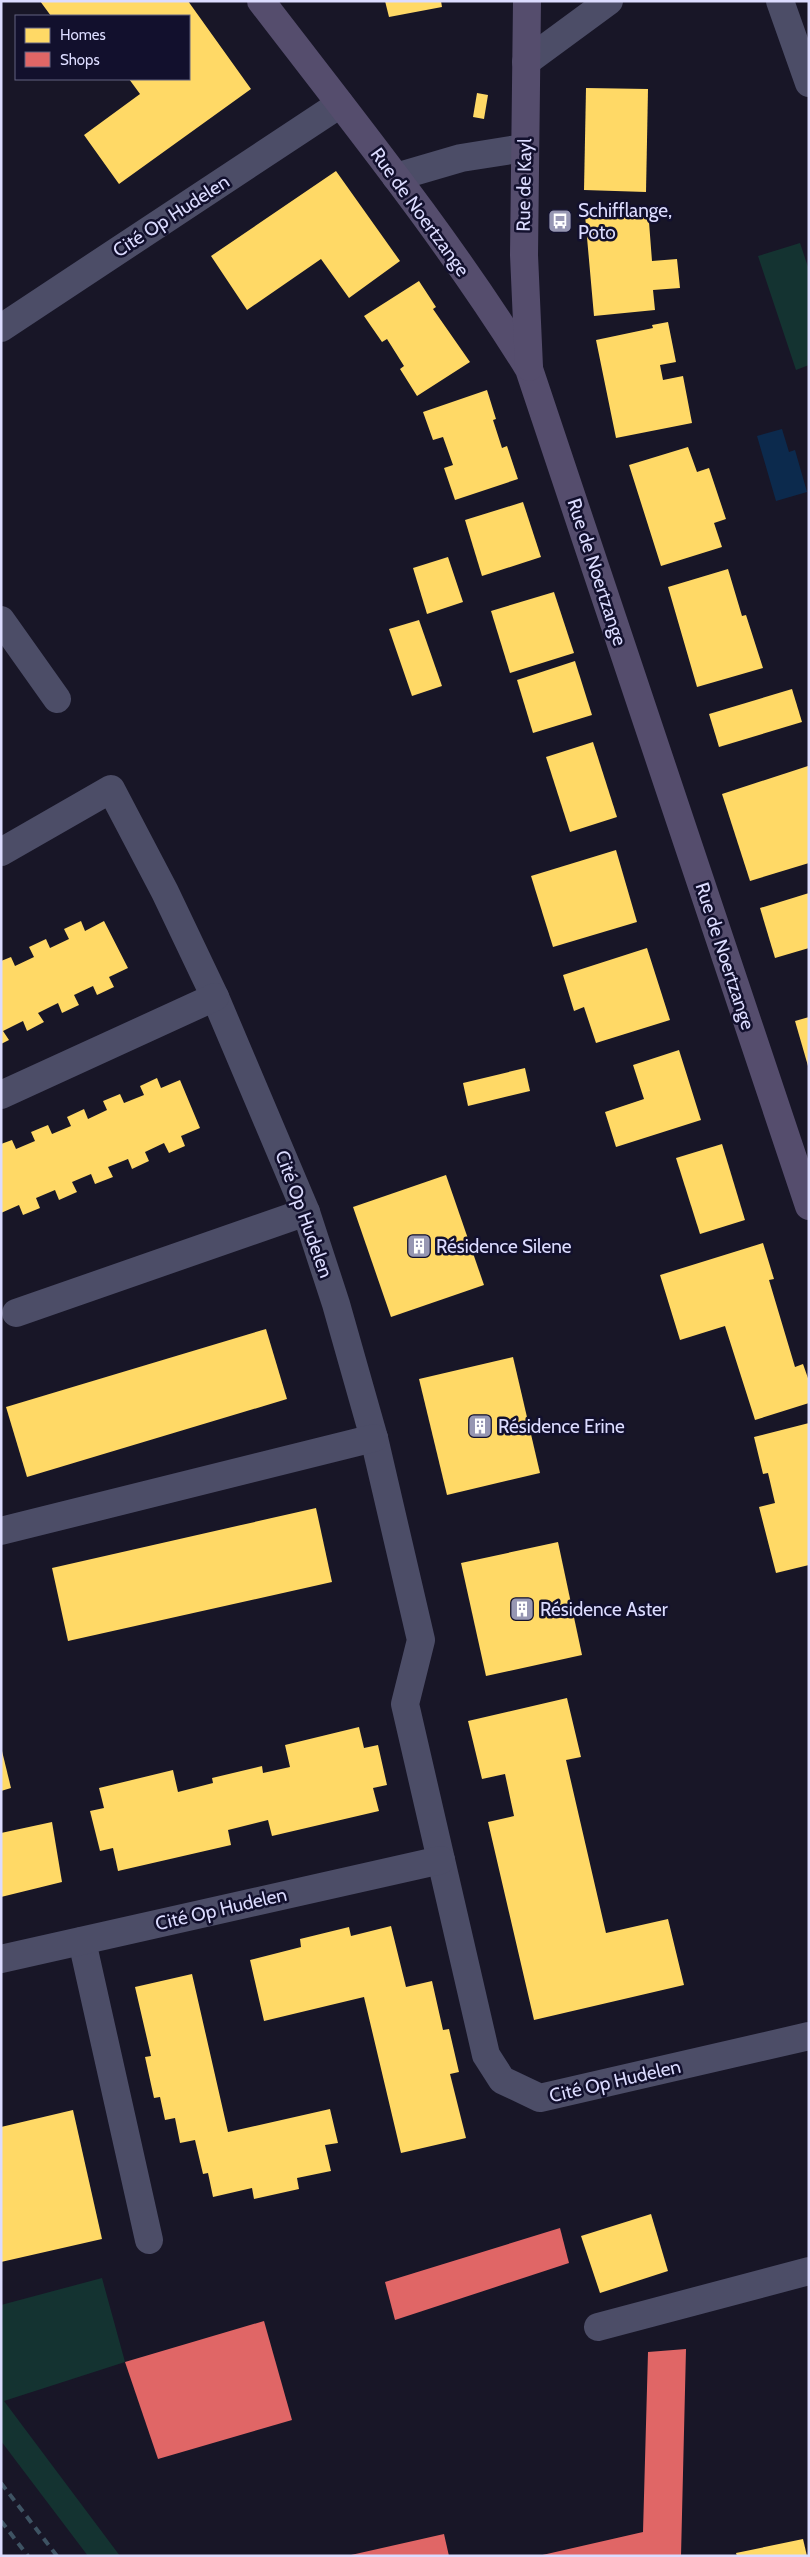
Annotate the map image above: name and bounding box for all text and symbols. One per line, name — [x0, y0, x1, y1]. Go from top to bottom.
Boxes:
legend — [15, 15, 190, 80]
text: Homes — [60, 26, 106, 44]
text: Shops — [60, 51, 100, 69]
street label: Rue de Kayl — [512, 138, 536, 232]
street label: Rue de Noertzange — [366, 143, 475, 281]
street label: Cité Op Hudelen — [108, 170, 234, 262]
place label: Schifflange, Poto — [578, 199, 672, 244]
bus stop icon: Schifflange, Poto — [547, 208, 573, 234]
street label: Rue de Noertzange — [562, 496, 632, 649]
street label: Rue de Noertzange — [690, 880, 760, 1033]
street label: Cité Op Hudelen — [270, 1147, 338, 1281]
building icon: Résidence Silene — [406, 1233, 432, 1259]
place label: Résidence Silene — [436, 1235, 572, 1258]
building icon: Résidence Erine — [467, 1413, 493, 1439]
place label: Résidence Erine — [498, 1415, 625, 1438]
building icon: Résidence Aster — [509, 1596, 535, 1622]
place label: Résidence Aster — [540, 1598, 668, 1621]
street label: Cité Op Hudelen — [153, 1883, 289, 1935]
street label: Cité Op Hudelen — [547, 2055, 683, 2107]

